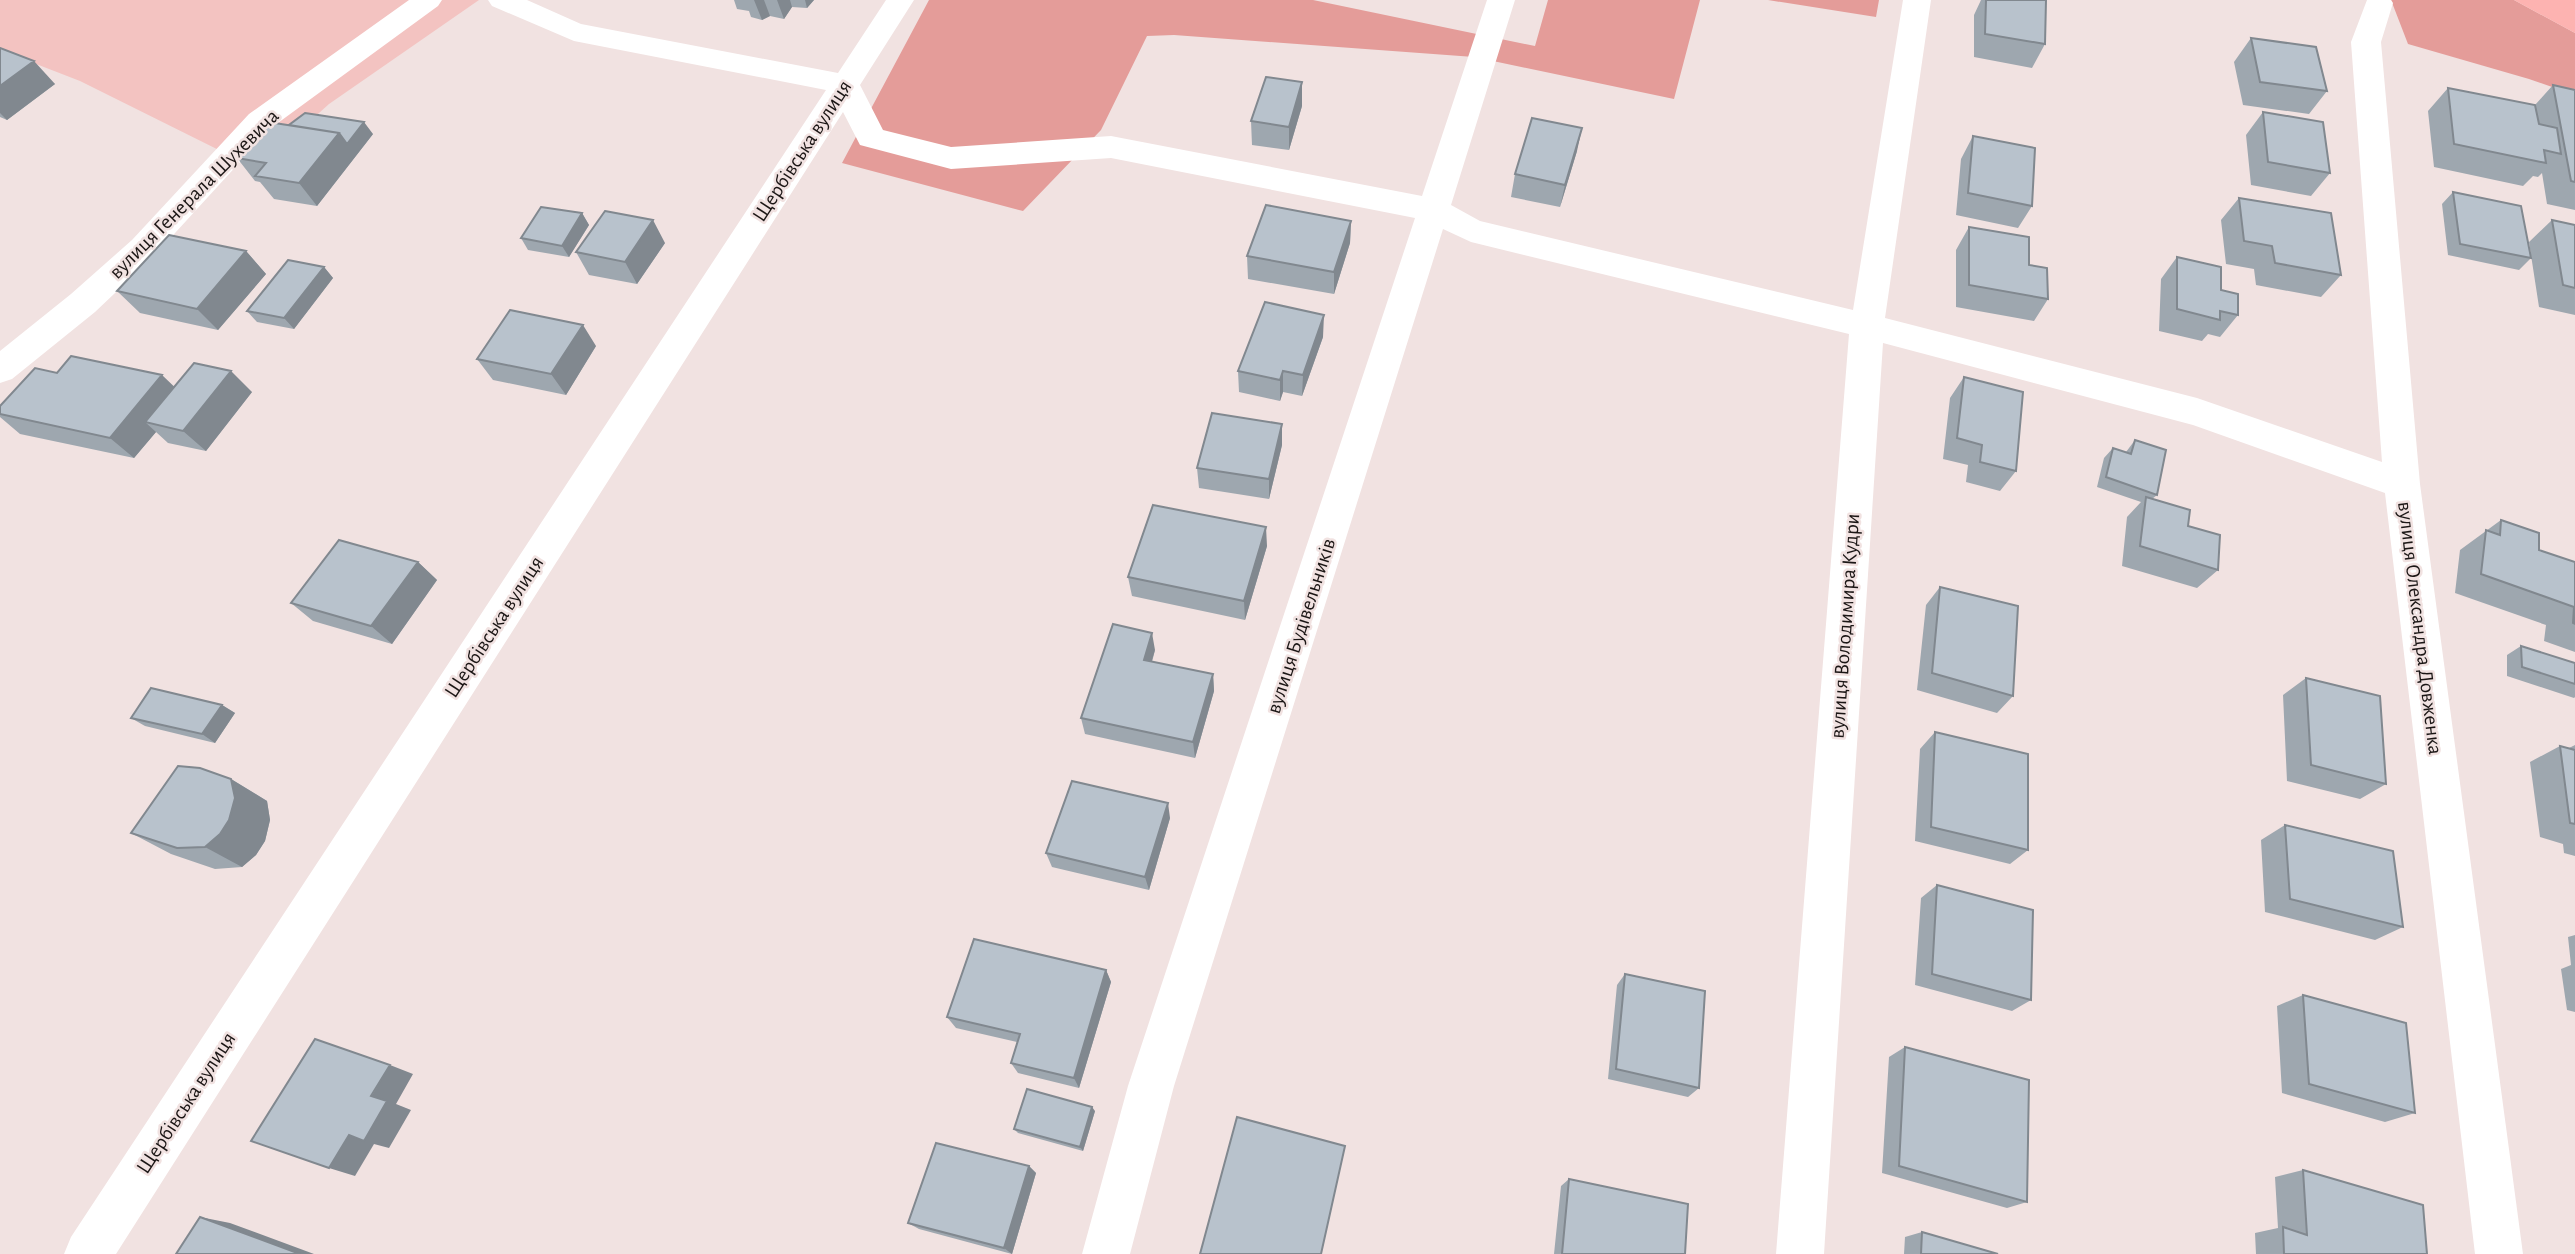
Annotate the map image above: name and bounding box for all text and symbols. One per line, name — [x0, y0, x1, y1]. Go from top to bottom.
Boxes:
street label: Щербівська вулиця — [749, 77, 855, 225]
street label: вулиця Генерала Шухевича — [105, 105, 283, 283]
street label: вулиця Олександра Довженка — [2394, 500, 2446, 756]
street label: вулиця Володимира Кудри — [1827, 513, 1863, 739]
street label: вулиця Будівельників — [1263, 536, 1339, 716]
street label: Щербівська вулиця — [441, 553, 547, 701]
street label: Щербівська вулиця — [133, 1029, 239, 1177]

